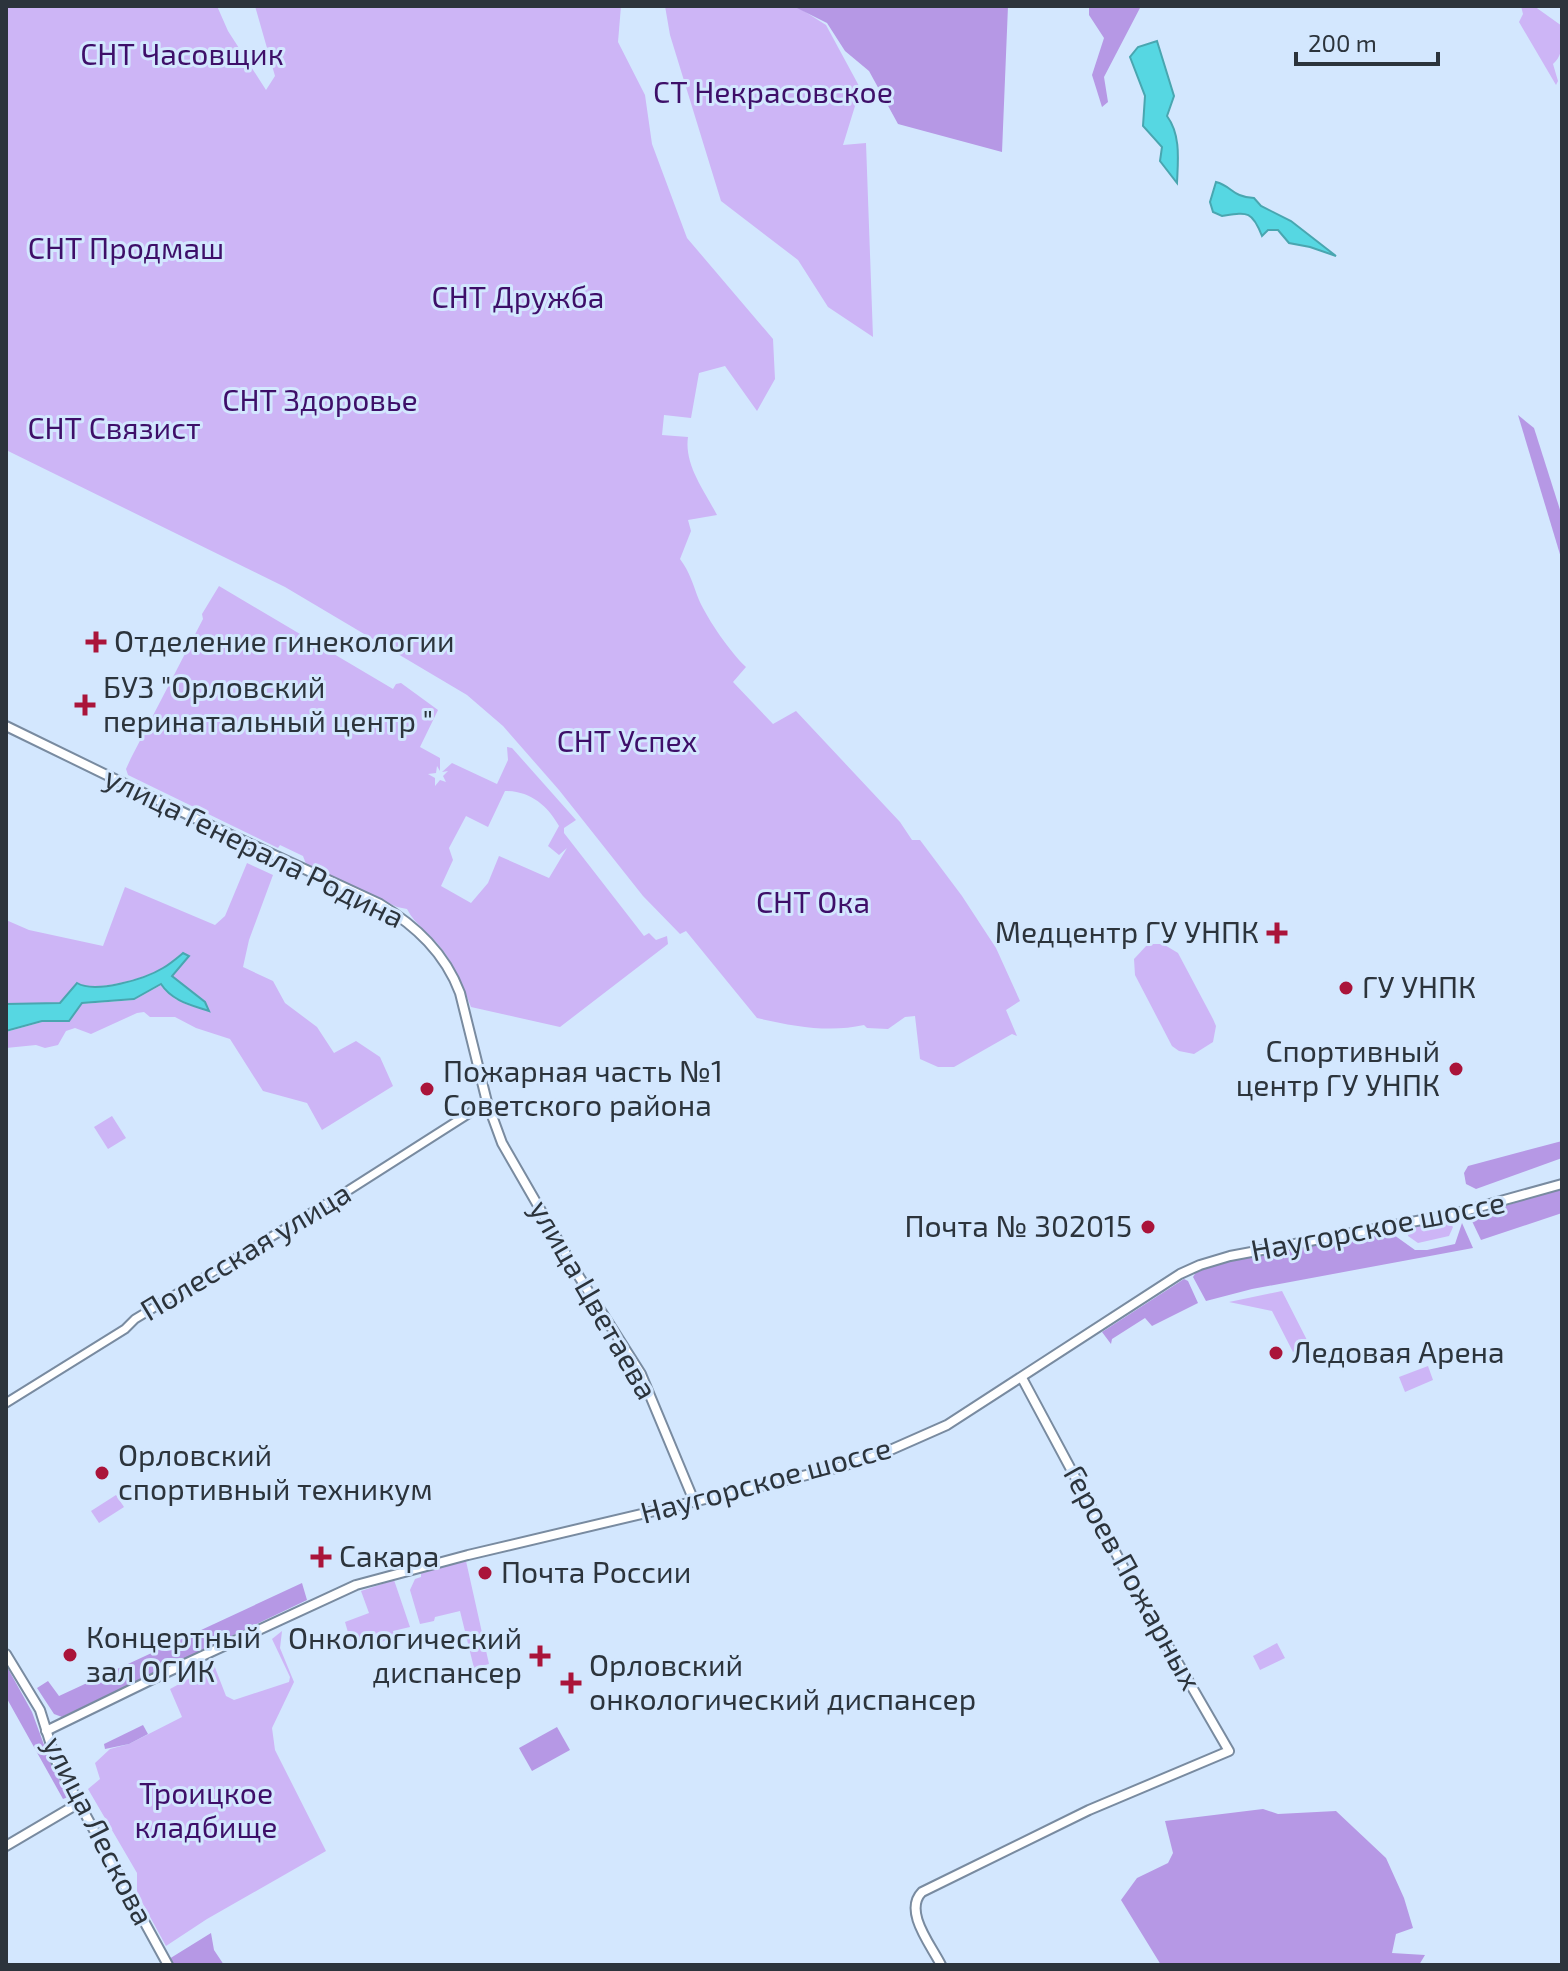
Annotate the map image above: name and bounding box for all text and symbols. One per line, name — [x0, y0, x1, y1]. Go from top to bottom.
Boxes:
scale bar — [1296, 16, 1438, 66]
text: 200 m — [1308, 28, 1377, 57]
park label: СНТ Часовщик — [80, 35, 284, 71]
park label: СТ Некрасовское — [653, 73, 893, 109]
park label: СНТ Продмаш — [28, 229, 224, 265]
park label: СНТ Дружба — [432, 278, 604, 315]
park label: СНТ Здоровье — [222, 381, 418, 417]
park label: СНТ Связист — [27, 409, 201, 445]
place label: Отделение гинекологии — [114, 622, 455, 658]
marker: Отделение гинекологии — [85, 631, 107, 653]
place label: БУЗ "Орловский перинатальный центр " — [103, 668, 433, 738]
marker: БУЗ "Орловский перинатальный центр " — [74, 694, 96, 716]
park label: СНТ Успех — [557, 722, 697, 758]
street label: улица Генерала Родина — [99, 758, 411, 935]
park label: СНТ Ока — [756, 883, 870, 919]
place label: Медцентр ГУ УНПК — [995, 913, 1259, 949]
marker: Медцентр ГУ УНПК — [1266, 922, 1288, 944]
place label: ГУ УНПК — [1362, 968, 1476, 1004]
marker: ГУ УНПК — [1337, 979, 1355, 997]
place label: Спортивный центр ГУ УНПК — [1236, 1032, 1440, 1102]
place label: Пожарная часть №1 Советского района — [443, 1052, 723, 1122]
marker: Спортивный центр ГУ УНПК — [1447, 1060, 1465, 1078]
marker: Пожарная часть №1 Советского района — [418, 1080, 436, 1098]
street label: Полесская улица — [133, 1173, 357, 1328]
street label: Наугорское шоссе — [1248, 1183, 1508, 1268]
street label: улица Цветаева — [522, 1193, 666, 1406]
place label: Почта № 302015 — [904, 1207, 1132, 1243]
marker: Почта № 302015 — [1139, 1218, 1157, 1236]
place label: Ледовая Арена — [1292, 1333, 1505, 1369]
marker: Ледовая Арена — [1267, 1344, 1285, 1362]
street label: Наугорское шоссе — [636, 1428, 895, 1531]
place label: Орловский спортивный техникум — [118, 1436, 433, 1507]
street label: Героев Пожарных — [1057, 1459, 1210, 1696]
marker: Орловский спортивный техникум — [93, 1464, 111, 1482]
place label: Сакара — [339, 1537, 439, 1573]
marker: Сакара — [310, 1546, 332, 1568]
place label: Почта России — [501, 1553, 691, 1589]
marker: Почта России — [476, 1564, 494, 1582]
place label: Концертный зал ОГИК — [86, 1618, 261, 1688]
place label: Онкологический диспансер — [288, 1619, 522, 1689]
marker: Онкологический диспансер — [529, 1645, 551, 1667]
marker: Концертный зал ОГИК — [61, 1646, 79, 1664]
place label: Орловский онкологический диспансер — [589, 1646, 976, 1716]
marker: Орловский онкологический диспансер — [560, 1672, 582, 1694]
street label: улица Лескова — [36, 1730, 163, 1931]
park label: Троицкое кладбище — [135, 1774, 277, 1844]

